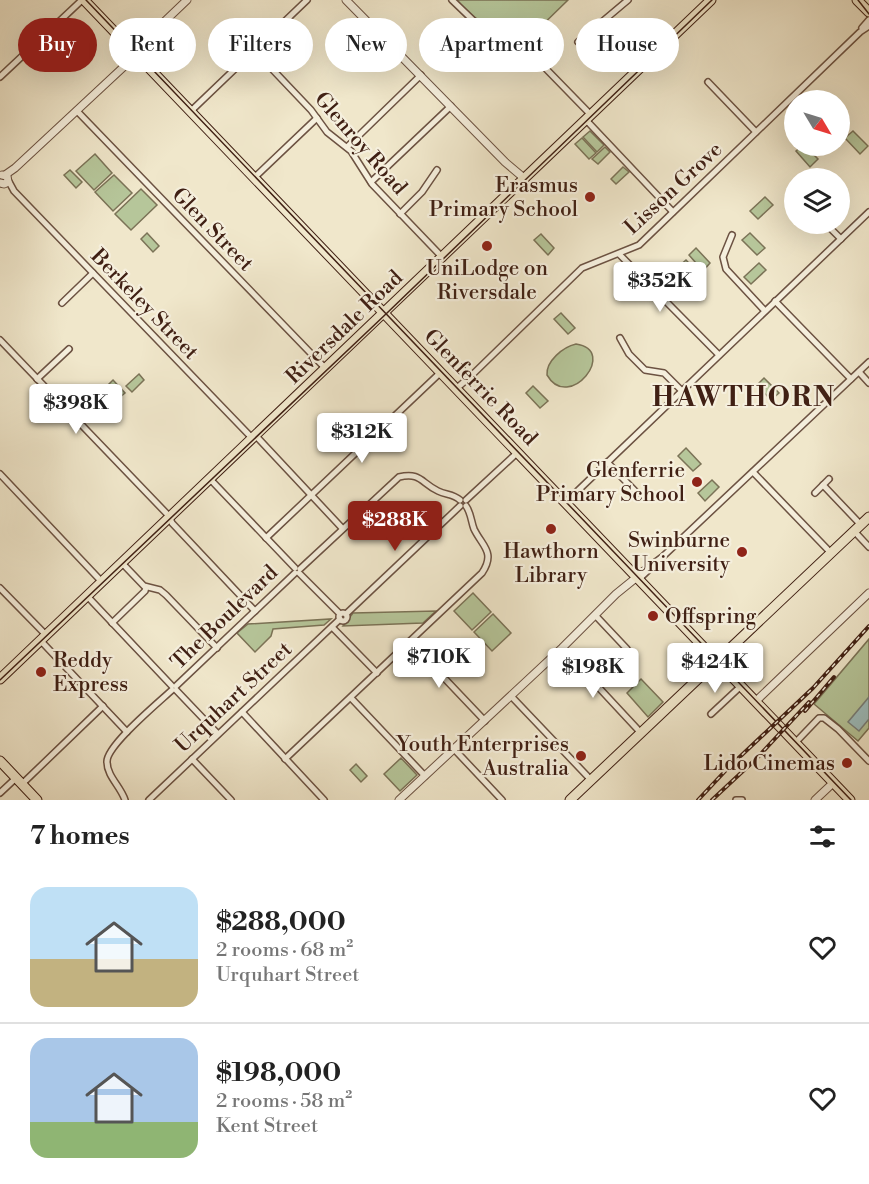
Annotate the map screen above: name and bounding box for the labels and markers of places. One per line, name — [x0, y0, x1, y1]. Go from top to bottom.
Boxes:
place label: Erasmus Primary School — [429, 173, 578, 223]
marker: Erasmus Primary School — [583, 190, 597, 204]
marker: UniLodge on Riversdale — [480, 239, 494, 253]
place label: UniLodge on Riversdale — [426, 256, 548, 306]
pin: $352K — [618, 262, 702, 313]
pin: $398K — [34, 384, 118, 435]
pin: $312K — [320, 413, 404, 464]
place label: Glenferrie Primary School — [536, 458, 685, 508]
marker: Glenferrie Primary School — [690, 475, 704, 489]
pin: $288K — [353, 501, 437, 552]
marker: Hawthorn Library — [544, 522, 558, 536]
place label: Swinburne University — [628, 528, 731, 578]
place label: Hawthorn Library — [503, 539, 599, 589]
marker: Swinburne University — [735, 545, 749, 559]
place label: Offspring — [665, 604, 756, 630]
marker: Offspring — [646, 609, 660, 623]
pin: $710K — [397, 638, 481, 689]
pin: $424K — [673, 643, 757, 694]
place label: Reddy Express — [53, 648, 128, 698]
pin: $198K — [551, 648, 635, 699]
marker: Reddy Express — [34, 665, 48, 679]
place label: Youth Enterprises Australia — [395, 732, 569, 782]
marker: Youth Enterprises Australia — [574, 749, 588, 763]
place label: Lido Cinemas — [703, 751, 835, 777]
marker: Lido Cinemas — [840, 756, 854, 770]

